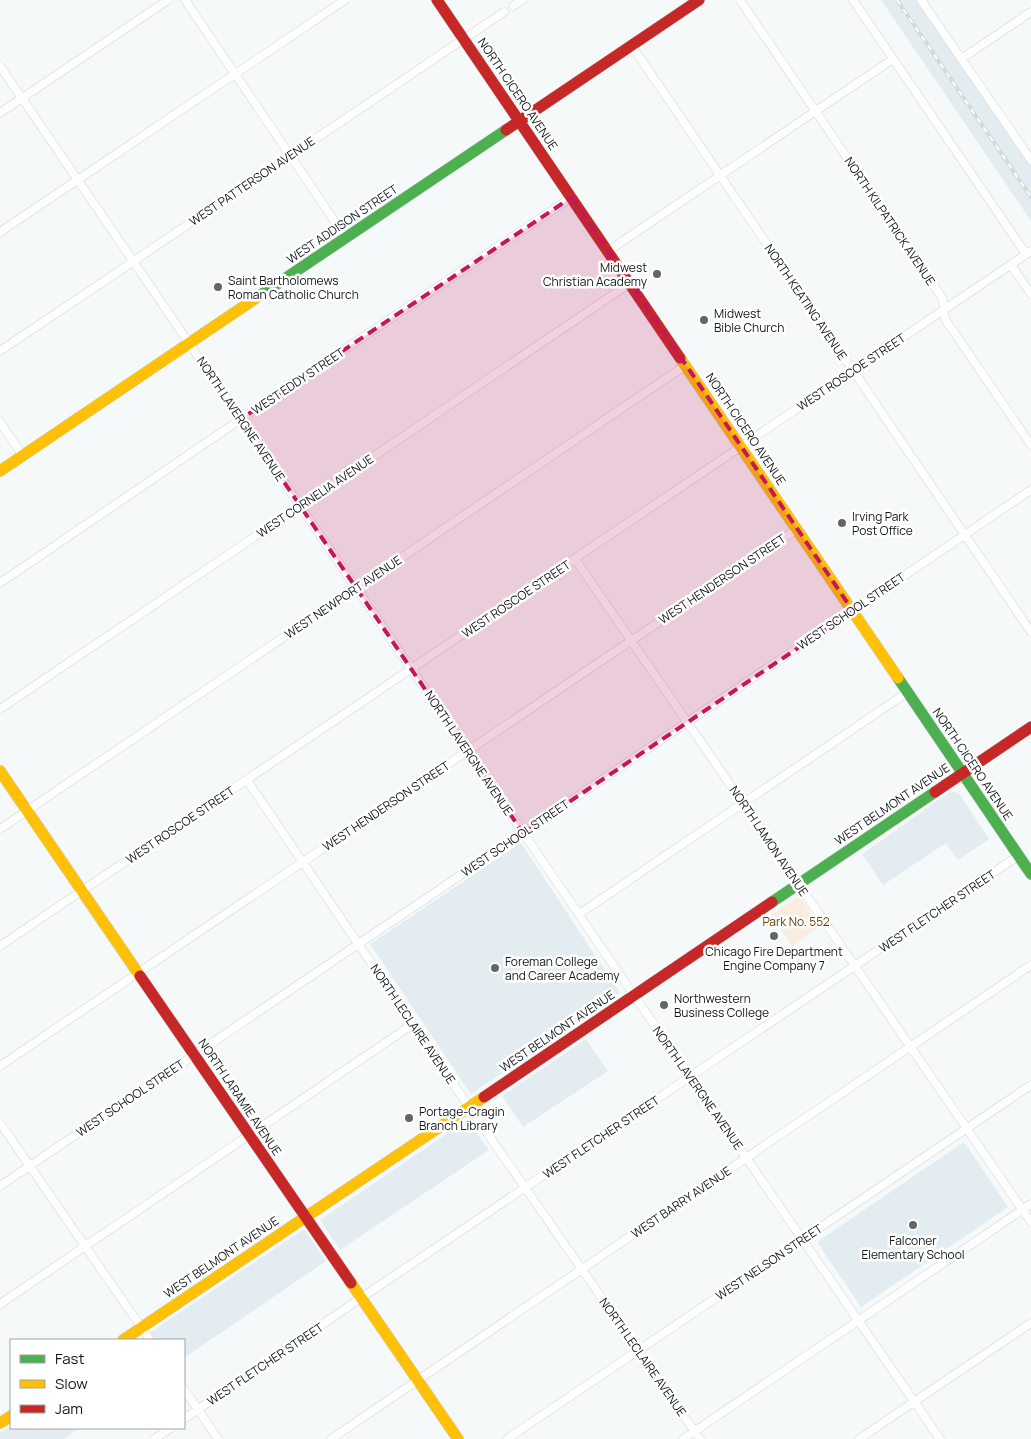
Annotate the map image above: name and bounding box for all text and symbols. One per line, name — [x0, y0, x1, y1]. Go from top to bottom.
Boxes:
street label: NORTH CICERO AVENUE — [474, 35, 562, 154]
street label: WEST PATTERSON AVENUE — [186, 132, 318, 230]
street label: NORTH KILPATRICK AVENUE — [841, 153, 940, 289]
street label: WEST ADDISON STREET — [283, 180, 402, 268]
street label: NORTH KEATING AVENUE — [761, 241, 851, 363]
place label: Midwest Christian Academy — [543, 259, 648, 290]
marker: Midwest Christian Academy — [651, 268, 663, 280]
place label: Saint Bartholomews Roman Catholic Church — [228, 272, 359, 303]
marker: Saint Bartholomews Roman Catholic Church — [212, 281, 224, 293]
place label: Midwest Bible Church — [714, 305, 784, 336]
marker: Midwest Bible Church — [698, 314, 710, 326]
street label: WEST ROSCOE STREET — [793, 329, 909, 415]
street label: WEST EDDY STREET — [248, 343, 348, 418]
street label: NORTH LAVERGNE AVENUE — [193, 353, 289, 485]
street label: NORTH CICERO AVENUE — [702, 370, 790, 489]
street label: WEST CORNELIA AVENUE — [253, 450, 377, 541]
place label: Irving Park Post Office — [852, 508, 913, 539]
marker: Irving Park Post Office — [836, 517, 848, 529]
street label: WEST HENDERSON STREET — [655, 530, 790, 628]
street label: WEST NEWPORT AVENUE — [281, 551, 405, 643]
street label: WEST ROSCOE STREET — [458, 556, 574, 642]
street label: WEST SCHOOL STREET — [794, 568, 909, 653]
street label: NORTH LAVERGNE AVENUE — [421, 687, 517, 819]
street label: NORTH CICERO AVENUE — [929, 705, 1017, 824]
street label: WEST HENDERSON STREET — [319, 757, 454, 855]
street label: WEST BELMONT AVENUE — [831, 759, 953, 849]
street label: WEST ROSCOE STREET — [122, 782, 238, 868]
street label: NORTH LAMON AVENUE — [726, 782, 812, 900]
street label: WEST SCHOOL STREET — [458, 795, 573, 880]
street label: WEST FLETCHER STREET — [875, 865, 999, 956]
park label: Park No. 552 — [762, 913, 830, 930]
marker: Chicago Fire Department Engine Company 7 — [768, 930, 780, 942]
place label: Chicago Fire Department Engine Company 7 — [705, 943, 843, 974]
place label: Foreman College and Career Academy — [505, 953, 620, 984]
street label: NORTH LECLAIRE AVENUE — [366, 961, 460, 1087]
marker: Foreman College and Career Academy — [489, 962, 501, 974]
street label: WEST BELMONT AVENUE — [496, 986, 618, 1076]
place label: Northwestern Business College — [674, 990, 769, 1021]
marker: Northwestern Business College — [658, 999, 670, 1011]
street label: NORTH LAVERGNE AVENUE — [649, 1023, 747, 1153]
street label: NORTH LARAMIE AVENUE — [194, 1035, 286, 1159]
street label: WEST SCHOOL STREET — [73, 1055, 188, 1140]
street label: WEST FLETCHER STREET — [539, 1091, 663, 1182]
place label: Portage-Cragin Branch Library — [419, 1103, 505, 1134]
marker: Portage-Cragin Branch Library — [403, 1112, 415, 1124]
street label: WEST BARRY AVENUE — [628, 1162, 734, 1242]
street label: WEST BELMONT AVENUE — [160, 1212, 282, 1302]
street label: WEST NELSON STREET — [712, 1219, 826, 1304]
marker: Falconer Elementary School — [907, 1219, 919, 1231]
place label: Falconer Elementary School — [861, 1232, 965, 1263]
street label: NORTH LECLAIRE AVENUE — [596, 1294, 691, 1420]
street label: WEST FLETCHER STREET — [203, 1318, 327, 1409]
legend — [10, 1339, 185, 1429]
text: Fast — [55, 1348, 84, 1369]
text: Slow — [55, 1373, 88, 1394]
text: Jam — [55, 1398, 83, 1419]

